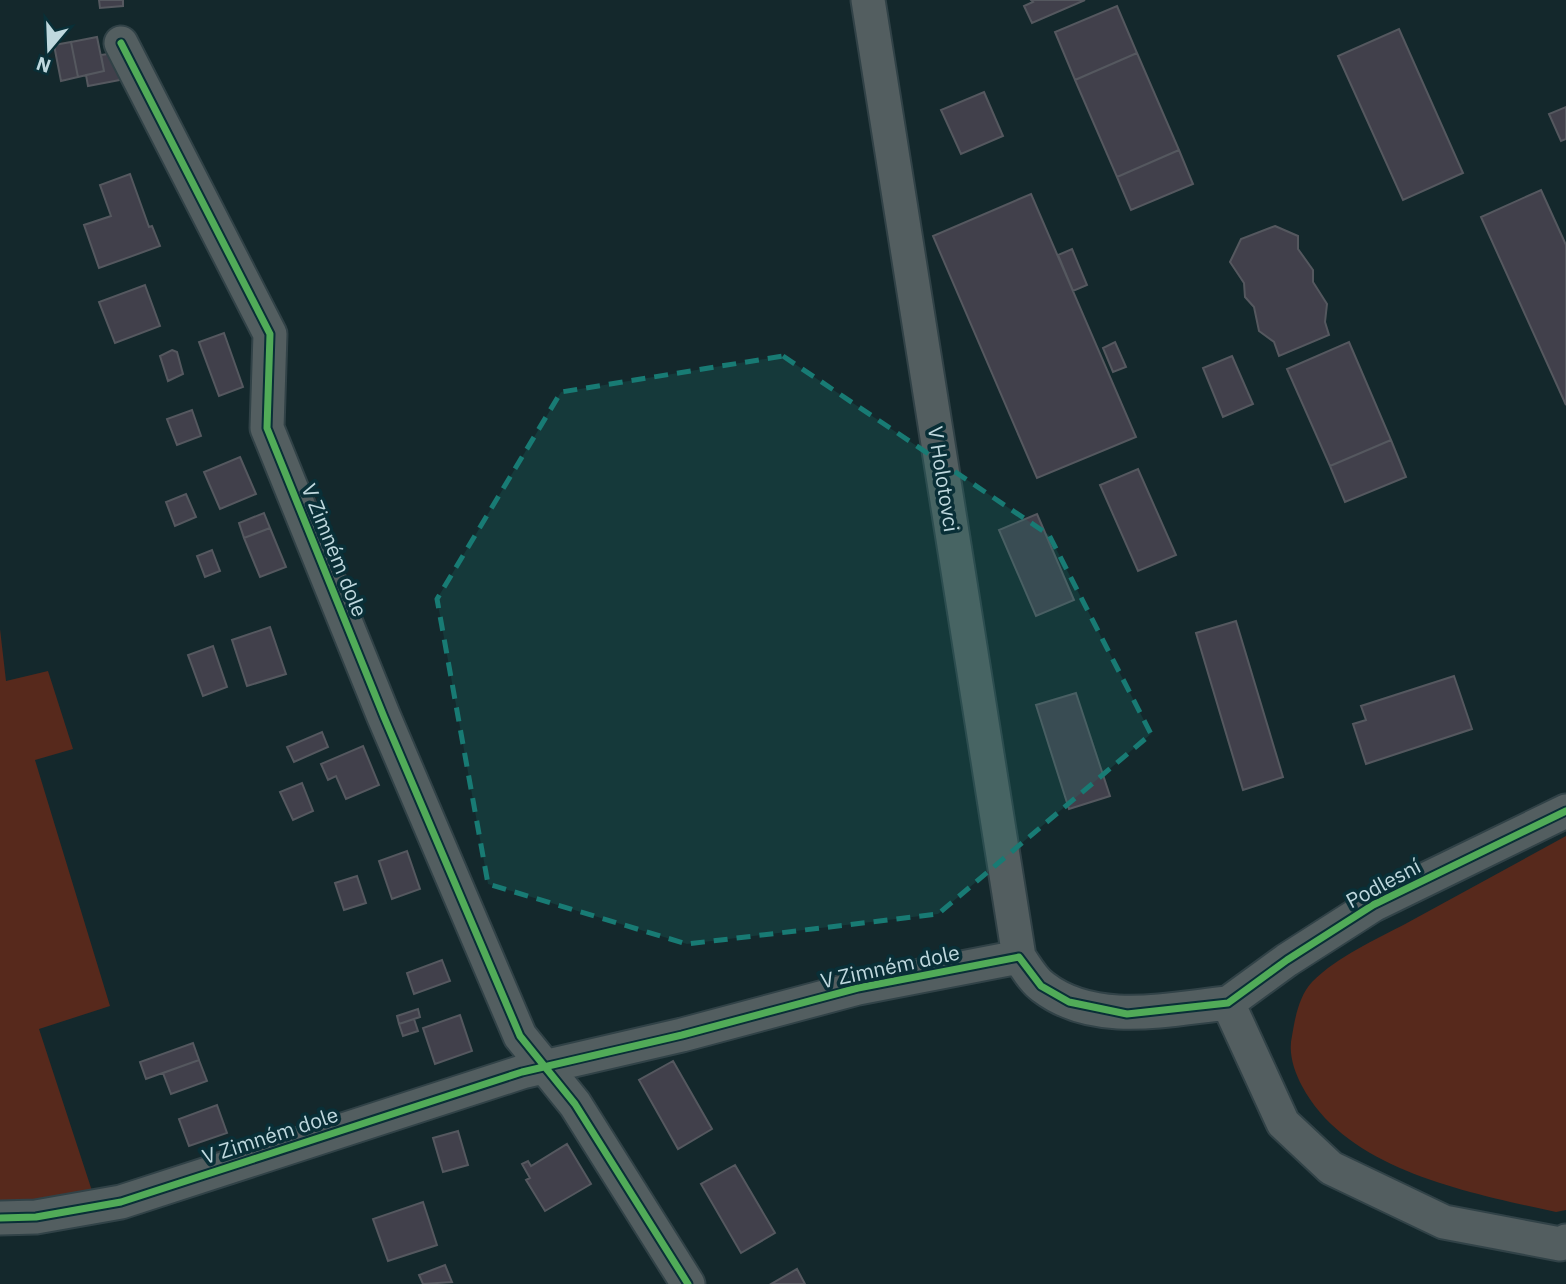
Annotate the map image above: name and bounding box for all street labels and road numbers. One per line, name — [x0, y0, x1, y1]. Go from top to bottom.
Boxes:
street label: V Holotovci — [922, 424, 966, 534]
street label: V Zimném dole — [296, 479, 374, 621]
street label: Podlesní — [1341, 852, 1425, 914]
street label: V Zimném dole — [818, 938, 962, 994]
street label: V Zimném dole — [198, 1100, 342, 1170]

